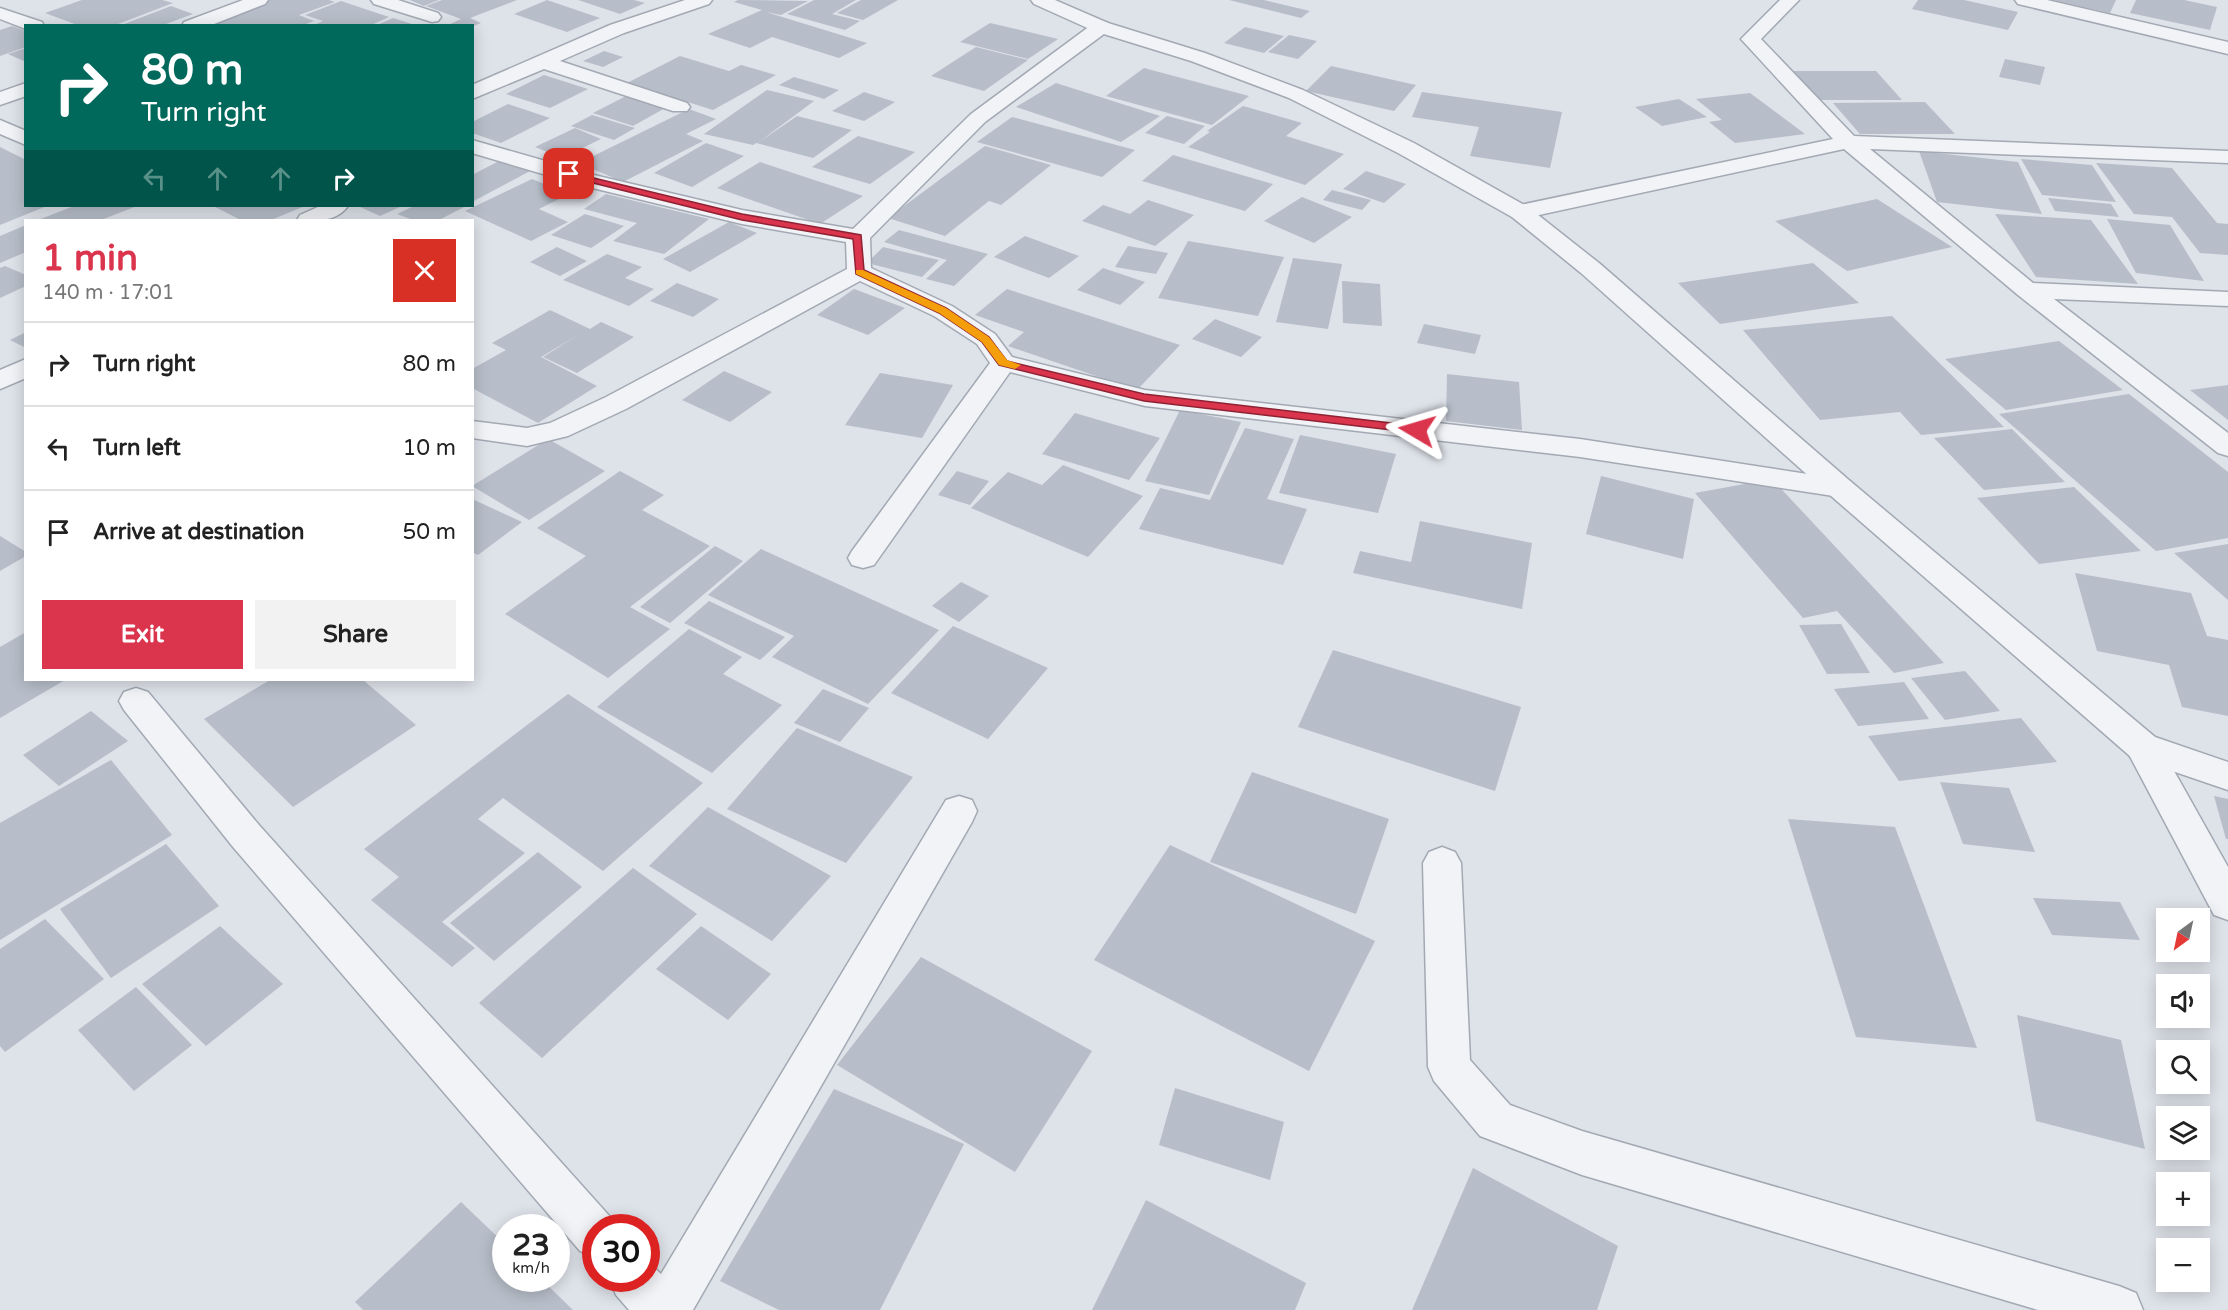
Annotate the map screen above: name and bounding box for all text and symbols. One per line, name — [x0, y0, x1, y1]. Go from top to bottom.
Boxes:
text: 80 m — [141, 45, 243, 96]
icon: right — [42, 48, 120, 126]
text: Turn right — [141, 96, 267, 129]
pin — [543, 148, 594, 199]
icon: arrive — [552, 157, 585, 190]
icon: left — [138, 162, 171, 195]
icon: ahead — [201, 162, 234, 195]
icon: ahead — [264, 162, 297, 195]
icon: right — [327, 162, 360, 195]
text: 1 min — [42, 237, 138, 280]
button: close — [393, 239, 456, 302]
text: 140 m · 17:01 — [42, 281, 174, 305]
icon: right — [42, 348, 75, 381]
text: Turn right — [93, 351, 195, 377]
text: 80 m — [402, 351, 456, 377]
position arrow — [1385, 398, 1449, 462]
icon: left — [42, 432, 75, 465]
text: Turn left — [93, 435, 181, 461]
text: 10 m — [402, 435, 456, 461]
icon: arrive — [42, 516, 75, 549]
text: Arrive at destination — [93, 519, 304, 545]
text: 50 m — [402, 519, 456, 545]
button: Exit — [42, 600, 243, 669]
button: Share — [255, 600, 456, 669]
north arrow — [2156, 908, 2210, 962]
map controls — [2156, 908, 2210, 1292]
button: sound — [2156, 974, 2210, 1028]
button: search — [2156, 1040, 2210, 1094]
button: layers — [2156, 1106, 2210, 1160]
button: + — [2156, 1172, 2210, 1226]
speed limit sign: 30 — [582, 1214, 660, 1292]
text: 23 — [512, 1227, 550, 1264]
button: − — [2156, 1238, 2210, 1292]
text: km/h — [512, 1259, 550, 1277]

